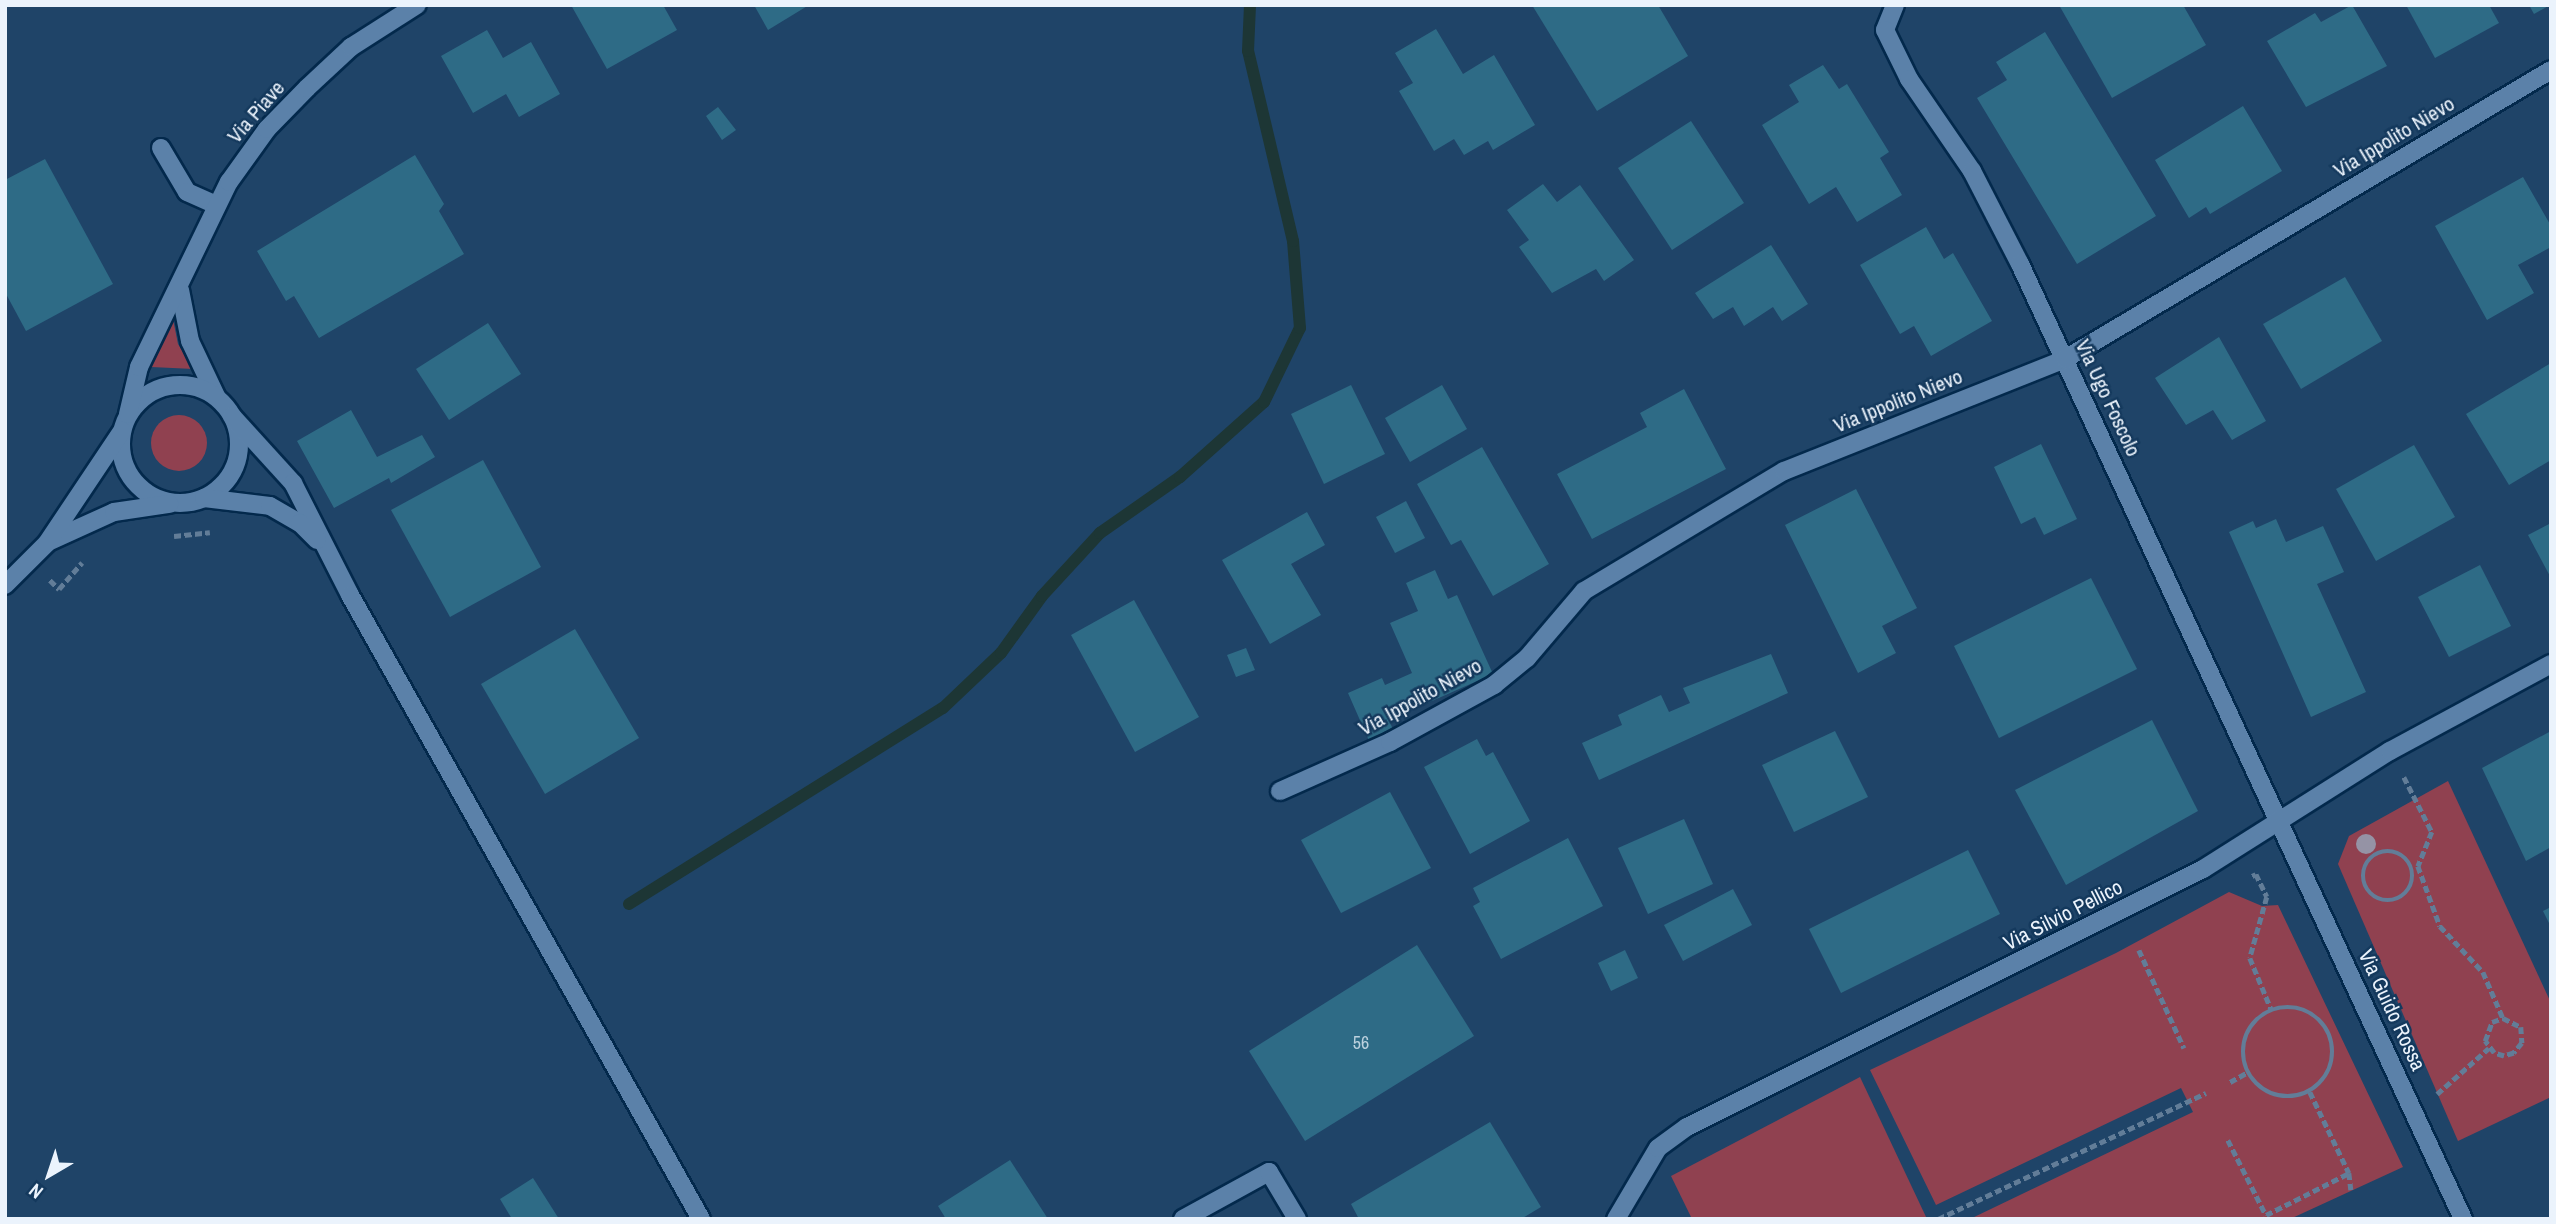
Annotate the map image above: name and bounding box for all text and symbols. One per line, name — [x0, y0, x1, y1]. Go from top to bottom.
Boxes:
street label: Via Piave — [222, 76, 290, 148]
street label: Via Ippolito Nievo — [2329, 91, 2459, 183]
street label: Via Ugo Foscolo — [2070, 336, 2146, 460]
street label: Via Ippolito Nievo — [1830, 364, 1966, 438]
street label: Via Ippolito Nievo — [1354, 653, 1486, 741]
street label: Via Silvio Pellico — [1999, 874, 2127, 956]
street label: Via Guido Rossa — [2353, 945, 2431, 1075]
house number: 56 — [1353, 1032, 1369, 1054]
north arrow — [14, 1140, 84, 1210]
text: N — [23, 1178, 48, 1205]

